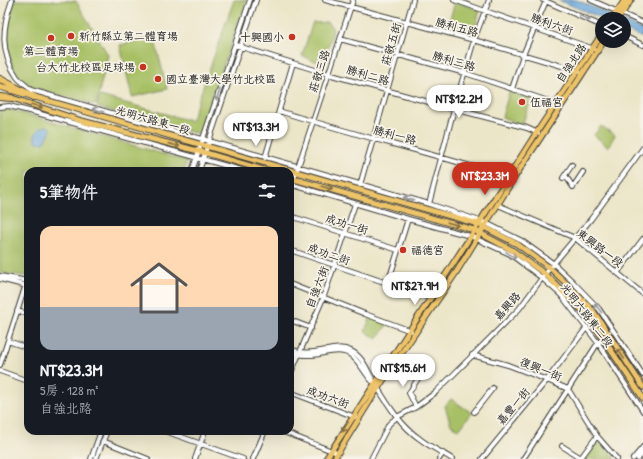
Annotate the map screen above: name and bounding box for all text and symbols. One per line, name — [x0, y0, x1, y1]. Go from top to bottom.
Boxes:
street label: 勝利六街 — [529, 10, 576, 38]
map controls — [595, 12, 631, 48]
button: layers — [595, 12, 631, 48]
street label: 勝利五路 — [434, 15, 480, 39]
one-way arrow — [579, 15, 591, 23]
street label: 莊敬五街 — [378, 20, 404, 67]
place label: 新竹縣立第二體育場 — [79, 29, 178, 43]
place label: 十興國小 — [240, 30, 284, 44]
marker: 新竹縣立第二體育場 — [66, 31, 76, 41]
marker: 十興國小 — [287, 32, 297, 42]
marker: 第二體育場 — [46, 33, 56, 43]
street label: 自強北路 — [553, 41, 589, 85]
place label: 第二體育場 — [24, 44, 79, 58]
street label: 莊敬三路 — [306, 48, 332, 94]
street label: 勝利三路 — [431, 48, 477, 74]
place label: 台大竹北校區足球場 — [36, 60, 135, 74]
marker: 台大竹北校區足球場 — [138, 62, 148, 72]
street label: 勝利二路 — [345, 62, 391, 88]
place label: 國立臺灣大學竹北校區 — [166, 72, 276, 86]
marker: 國立臺灣大學竹北校區 — [153, 74, 163, 84]
pin: NT$12.2M — [418, 85, 500, 119]
one-way arrow — [213, 89, 221, 101]
text: NT$12.2M — [436, 89, 483, 107]
place label: 伍福宮 — [530, 95, 563, 109]
marker: 伍福宮 — [517, 97, 527, 107]
one-way arrow — [31, 103, 44, 110]
street label: 光明六路東一段 — [114, 103, 192, 137]
one-way arrow — [92, 106, 105, 113]
pin: NT$13.3M — [215, 113, 297, 147]
text: NT$13.3M — [233, 117, 279, 135]
street label: 勝利一路 — [372, 123, 418, 147]
one-way arrow — [167, 142, 180, 149]
pin: NT$23.3M — [444, 162, 526, 196]
text: NT$23.3M — [461, 166, 509, 184]
text: 5筆物件 — [40, 180, 98, 203]
icon: filters — [256, 180, 278, 202]
one-way arrow — [321, 185, 334, 193]
one-way arrow — [403, 195, 416, 202]
street label: 成功一街 — [324, 211, 371, 237]
one-way arrow — [446, 221, 459, 228]
street label: 東興路一段 — [574, 226, 626, 270]
street label: 成功二街 — [306, 240, 353, 268]
place label: 福德宫 — [411, 243, 444, 257]
marker: 福德宫 — [398, 245, 408, 255]
icon: home — [123, 252, 195, 324]
one-way arrow — [505, 252, 517, 260]
street label: 自強六街 — [303, 263, 332, 310]
pin: NT$27.9M — [374, 272, 456, 306]
text: NT$27.9M — [391, 276, 439, 294]
street label: 光明六路東二段 — [558, 280, 616, 350]
street label: 嘉興路 — [491, 289, 523, 323]
one-way arrow — [593, 303, 602, 314]
one-way arrow — [617, 348, 625, 360]
pin: NT$15.6M — [362, 354, 444, 388]
street label: 復興一街 — [518, 354, 565, 384]
text: NT$23.3M — [40, 358, 103, 381]
text: NT$15.6M — [380, 358, 426, 376]
text: 5房 · 128 m² — [40, 381, 98, 399]
street label: 成功六街 — [305, 383, 352, 411]
street label: 嘉豐一街 — [493, 384, 533, 427]
text: 自強北路 — [40, 399, 92, 417]
one-way arrow — [341, 421, 349, 433]

